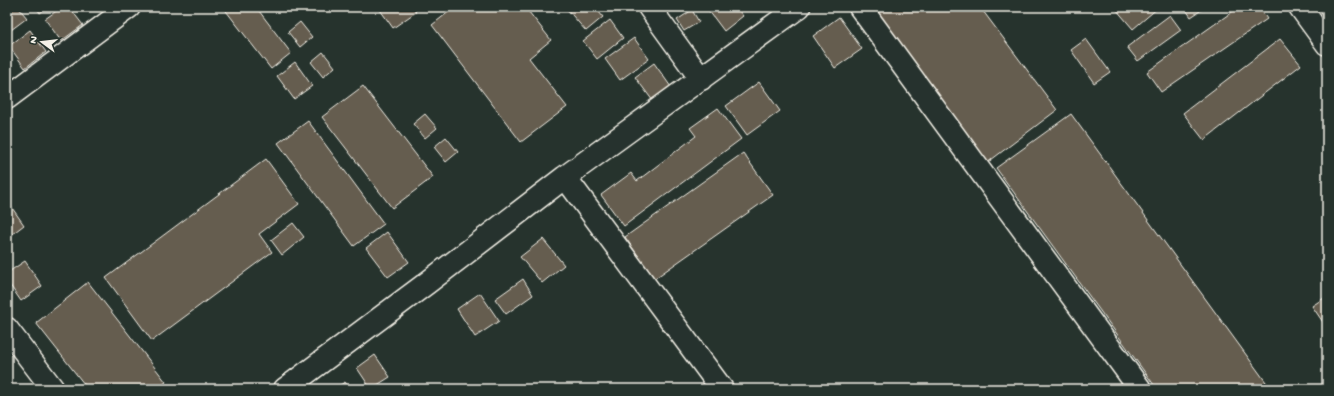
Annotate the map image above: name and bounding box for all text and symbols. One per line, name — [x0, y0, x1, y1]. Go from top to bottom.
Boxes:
north arrow — [22, 22, 62, 62]
text: N — [28, 35, 41, 45]

